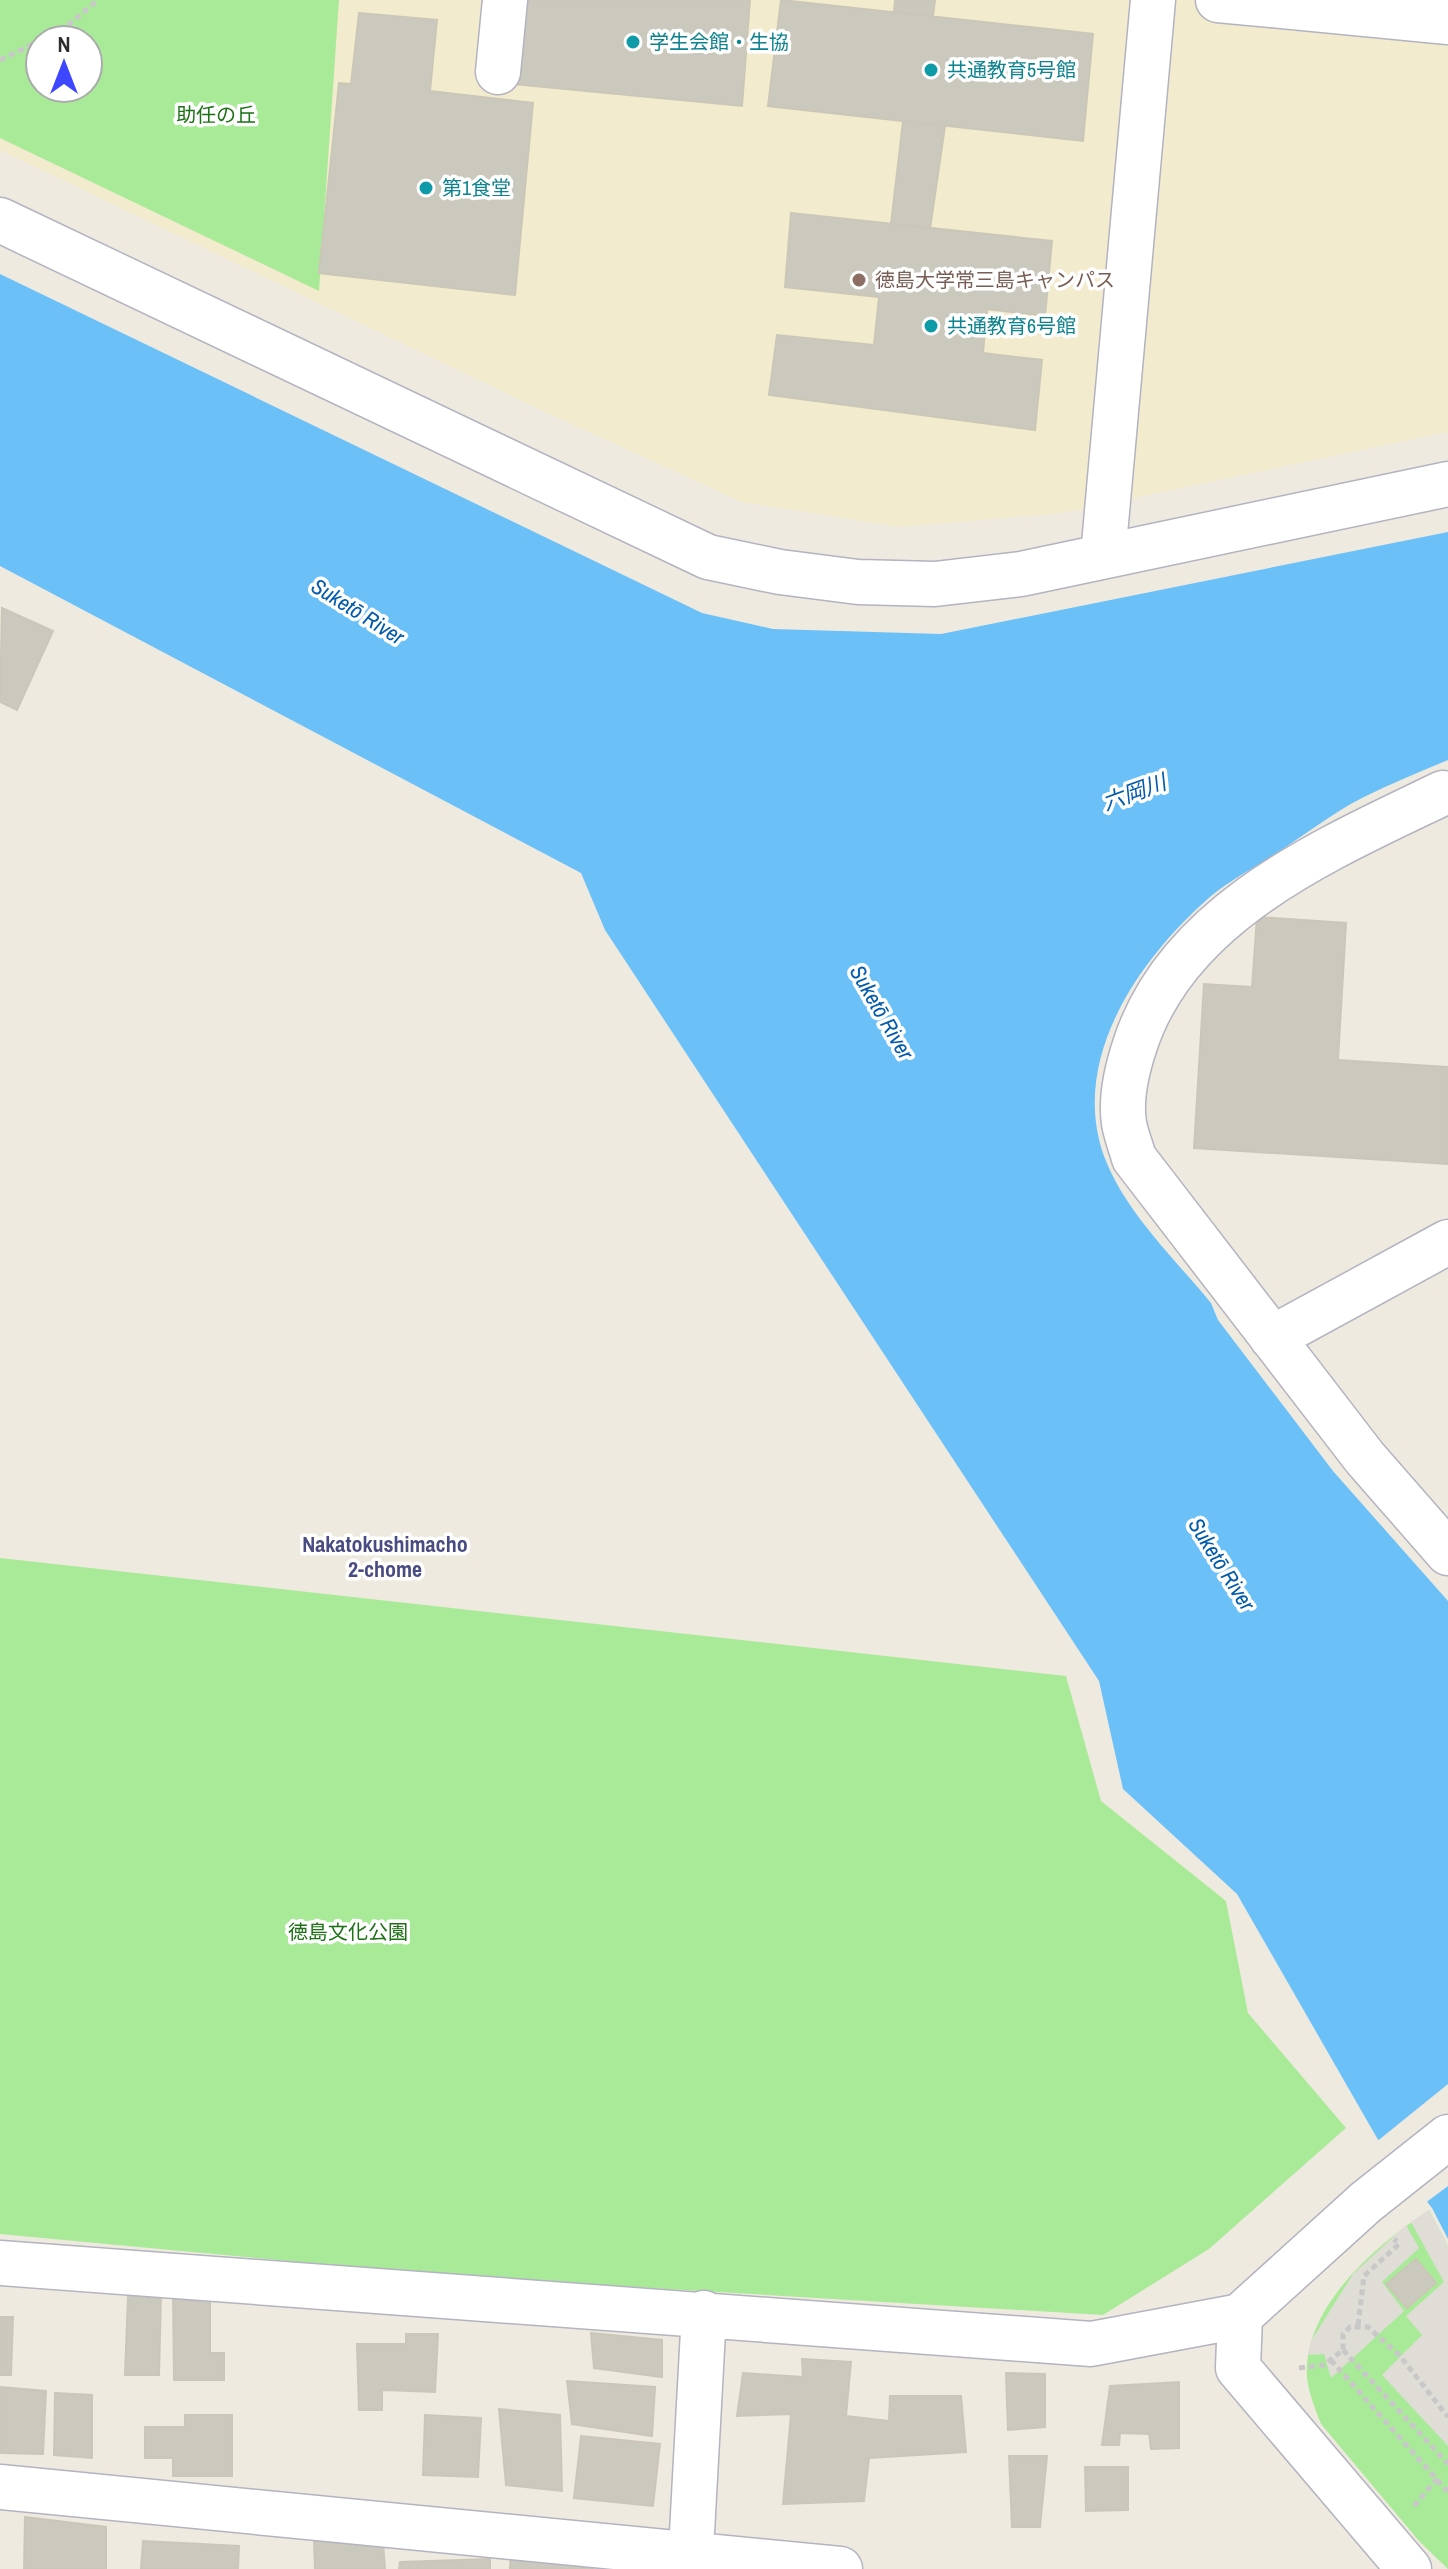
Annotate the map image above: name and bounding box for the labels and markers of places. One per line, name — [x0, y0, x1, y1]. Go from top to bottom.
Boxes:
place label: 学生会館・生協 — [649, 28, 789, 55]
marker: 学生会館・生協 — [624, 33, 642, 51]
place label: 共通教育5号館 — [947, 56, 1076, 83]
marker: 共通教育5号館 — [922, 61, 940, 79]
place label: 第1食堂 — [442, 174, 511, 201]
marker: 第1食堂 — [417, 179, 435, 197]
place label: 徳島大学常三島キャンパス — [875, 266, 1115, 293]
marker: 徳島大学常三島キャンパス — [850, 271, 868, 289]
place label: 共通教育6号館 — [947, 312, 1076, 339]
marker: 共通教育6号館 — [922, 317, 940, 335]

